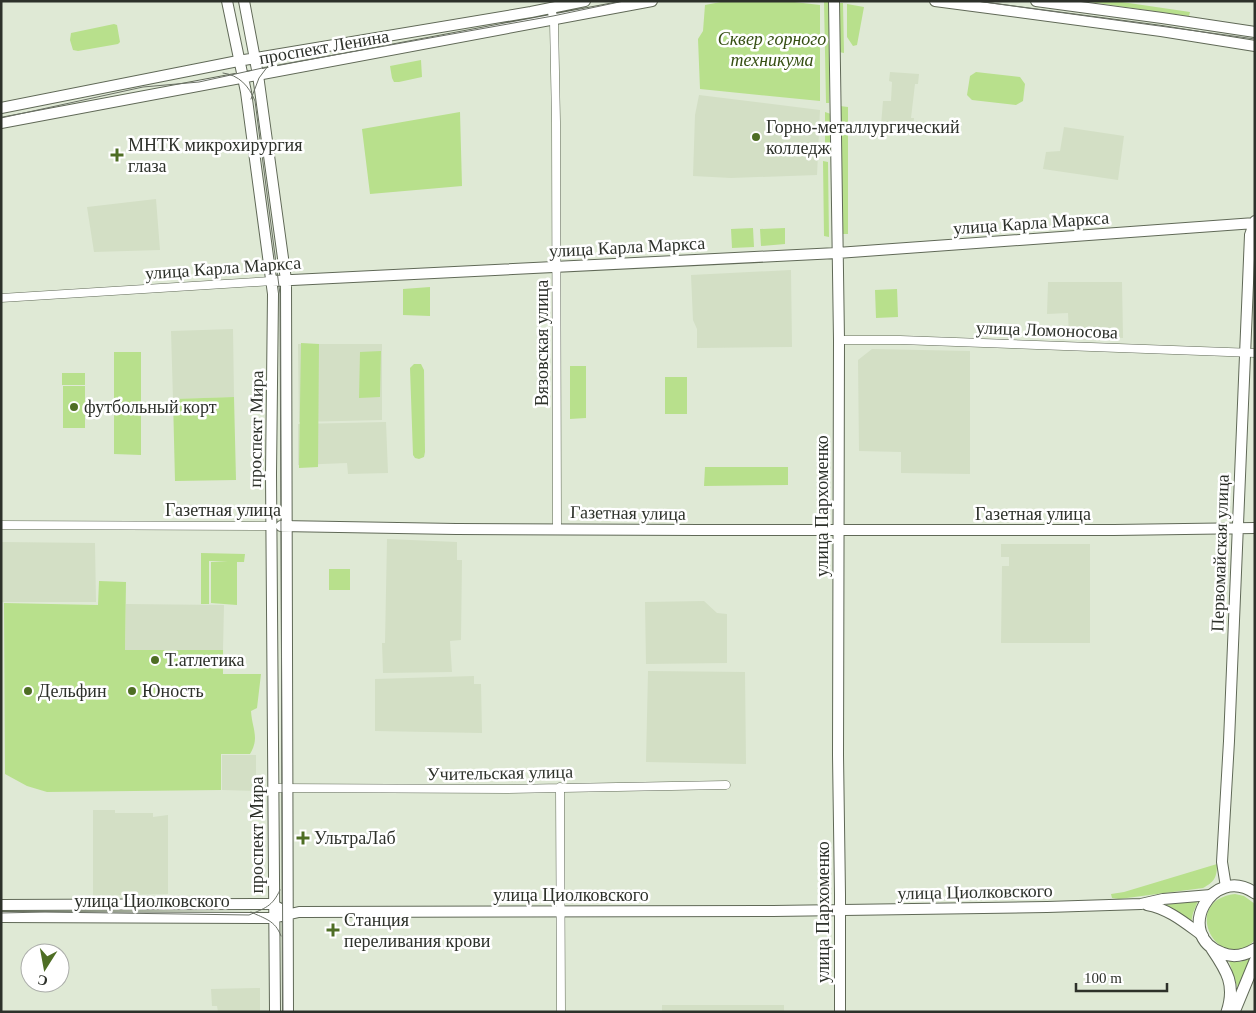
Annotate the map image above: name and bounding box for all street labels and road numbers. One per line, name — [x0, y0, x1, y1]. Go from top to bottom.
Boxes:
street label: проспект Ленина — [257, 26, 391, 68]
street label: улица Карла Маркса — [952, 208, 1110, 238]
street label: улица Карла Маркса — [548, 233, 706, 261]
street label: улица Карла Маркса — [144, 253, 302, 283]
street label: Вязовская улица — [532, 280, 552, 406]
street label: улица Ломоносова — [976, 318, 1118, 342]
street label: проспект Мира — [245, 370, 267, 488]
street label: улица Пархоменко — [812, 435, 832, 577]
street label: Первомайская улица — [1207, 474, 1233, 632]
street label: Газетная улица — [165, 500, 281, 520]
street label: Газетная улица — [570, 502, 686, 524]
street label: Газетная улица — [975, 504, 1091, 524]
street label: Учительская улица — [427, 762, 573, 784]
street label: проспект Мира — [247, 776, 267, 894]
street label: улица Пархоменко — [813, 841, 833, 983]
street label: улица Циолковского — [897, 881, 1053, 903]
street label: улица Циолковского — [493, 885, 649, 905]
street label: улица Циолковского — [74, 891, 230, 911]

